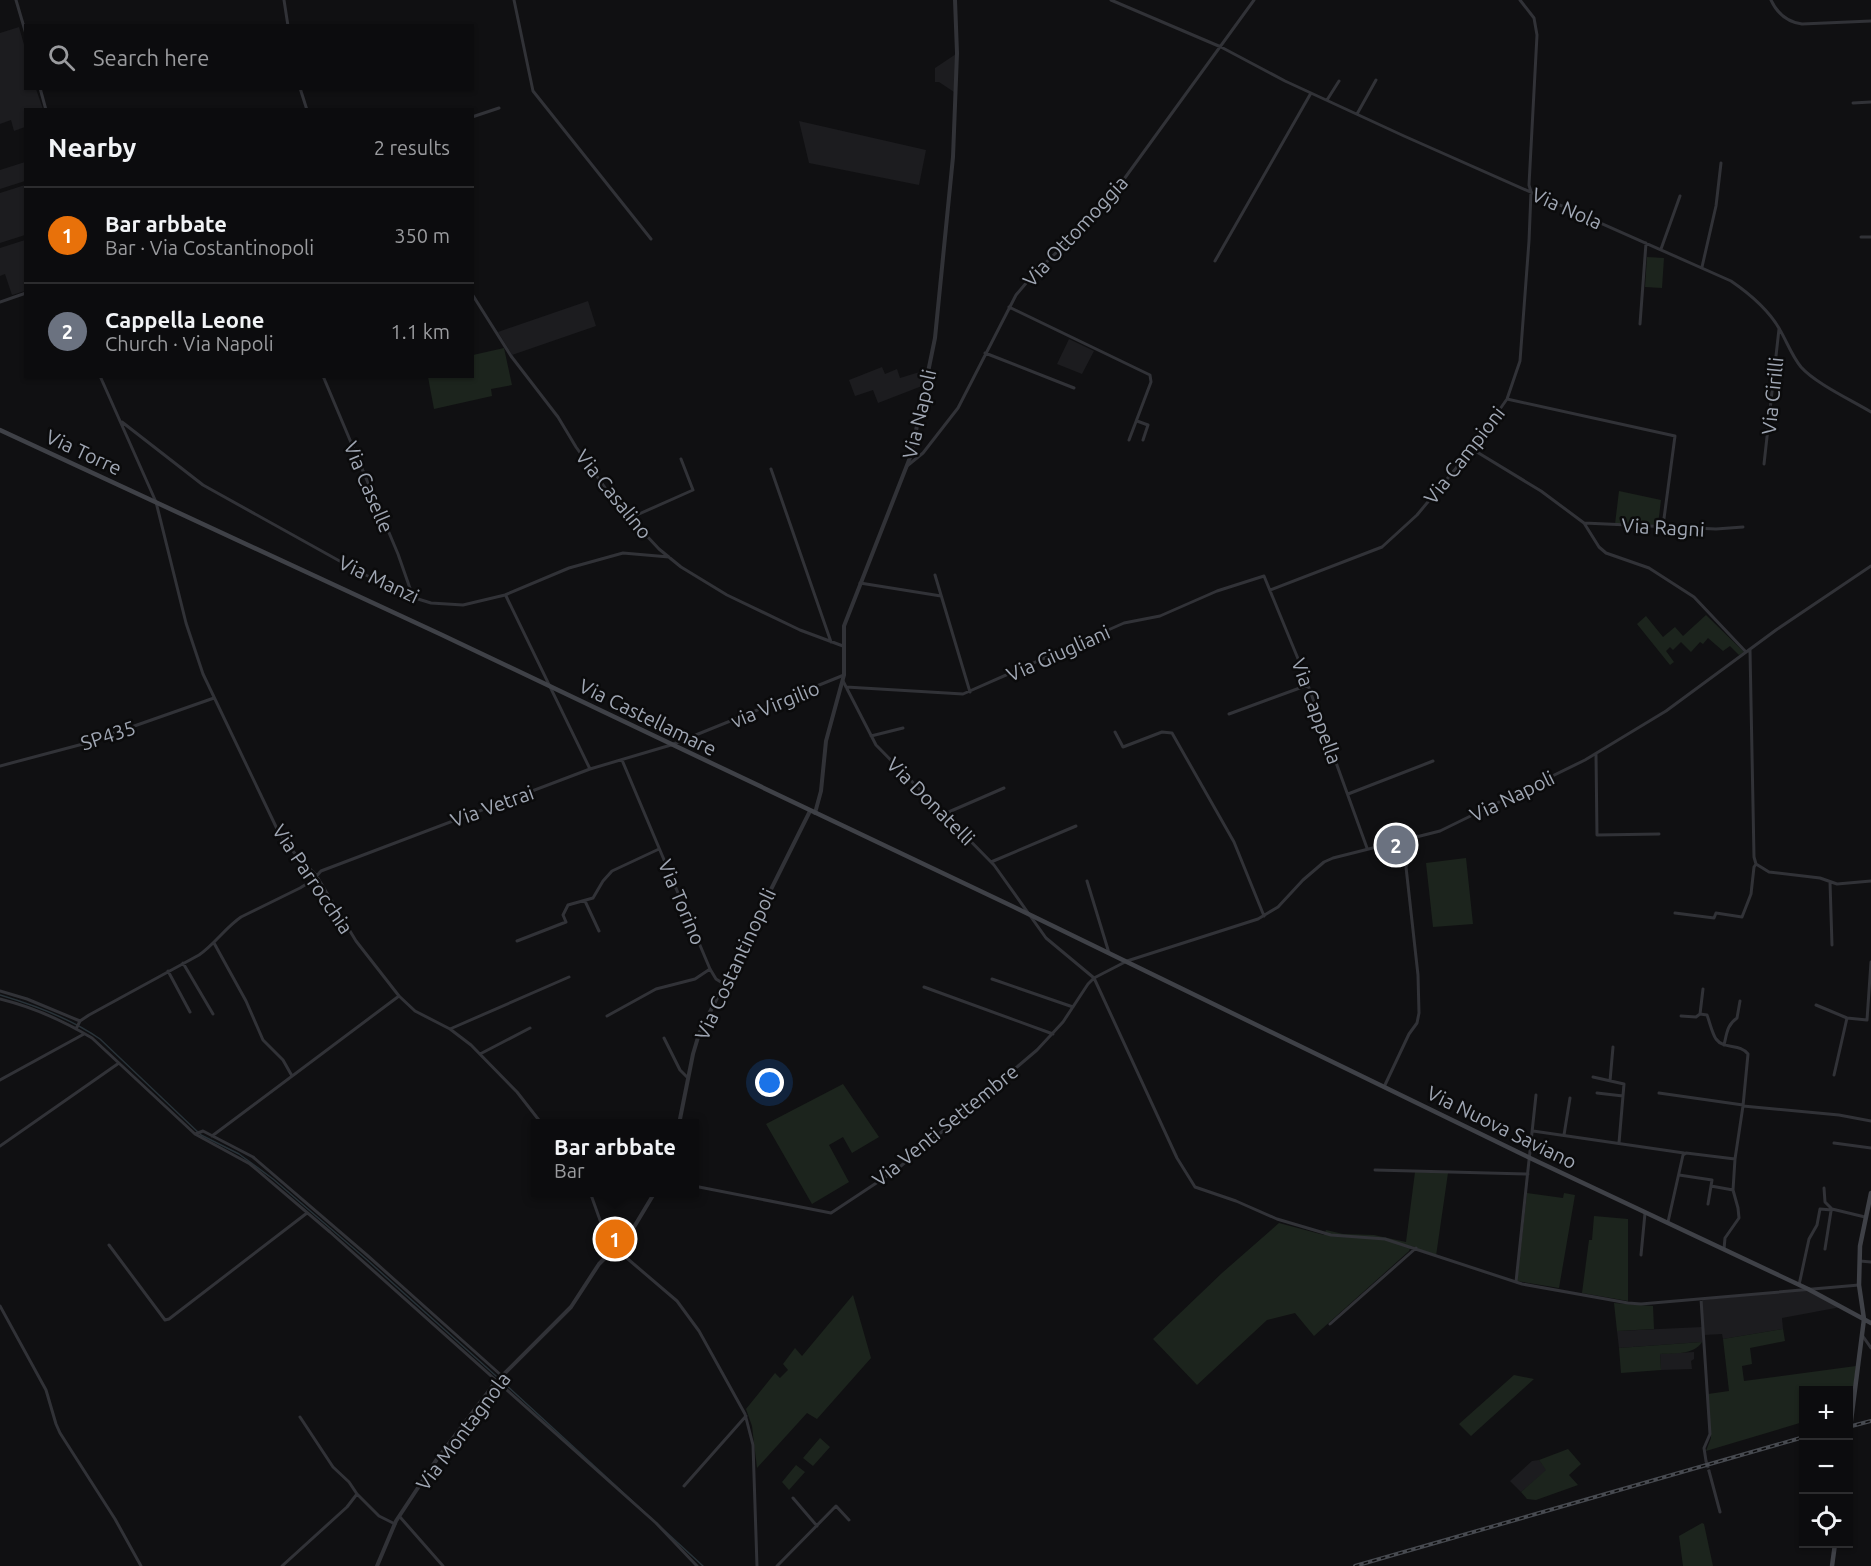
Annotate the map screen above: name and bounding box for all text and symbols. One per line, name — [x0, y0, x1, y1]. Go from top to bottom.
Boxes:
search box — [24, 24, 474, 90]
icon: search — [45, 41, 78, 74]
text: Search here — [93, 45, 209, 70]
text: Nearby — [48, 133, 136, 162]
text: 2 results — [374, 136, 450, 159]
street label: Via Ottomoggia — [1018, 171, 1132, 291]
street label: Via Nola — [1528, 182, 1606, 234]
text: Bar arbbate — [105, 211, 227, 236]
text: 1 — [62, 224, 73, 247]
text: 350 m — [394, 224, 450, 247]
text: Bar · Via Costantinopoli — [105, 236, 314, 259]
text: Cappella Leone — [105, 307, 265, 332]
text: 2 — [62, 320, 73, 343]
text: 1.1 km — [391, 320, 450, 343]
text: Church · Via Napoli — [105, 332, 274, 355]
street label: Via Cirilli — [1756, 356, 1788, 436]
street label: Via Napoli — [898, 367, 940, 461]
street label: Via Campioni — [1419, 402, 1509, 508]
street label: Via Torre — [42, 424, 126, 480]
street label: Via Caselle — [339, 438, 399, 536]
street label: Via Casalino — [571, 445, 657, 543]
street label: Via Ragni — [1621, 513, 1705, 541]
street label: Via Manzi — [335, 550, 423, 608]
street label: Via Giugliani — [1003, 620, 1113, 686]
street label: Via Cappella — [1287, 655, 1347, 767]
street label: Via Castellamare — [576, 674, 720, 760]
street label: via Virgilio — [727, 676, 823, 732]
street label: SP435 — [78, 715, 138, 755]
street label: Via Donatelli — [882, 752, 980, 850]
street label: Via Napoli — [1466, 766, 1558, 826]
street label: Via Vetrai — [447, 780, 537, 832]
street label: Via Parrocchia — [268, 820, 358, 938]
pin: 2 — [1376, 822, 1416, 868]
street label: Via Torino — [654, 856, 710, 948]
street label: Via Costantinopoli — [690, 885, 780, 1043]
street label: Via Venti Settembre — [868, 1059, 1022, 1191]
your location — [755, 1068, 784, 1097]
street label: Via Nuova Saviano — [1423, 1081, 1581, 1173]
popup — [531, 1119, 699, 1197]
text: Bar arbbate — [554, 1134, 676, 1159]
text: Bar — [554, 1159, 585, 1182]
pin: 1 — [596, 1216, 634, 1262]
street label: Via Montagnola — [411, 1367, 515, 1495]
map controls — [1799, 1386, 1853, 1548]
button: + — [1799, 1386, 1853, 1440]
button: − — [1799, 1440, 1853, 1494]
button: locate — [1799, 1494, 1853, 1548]

